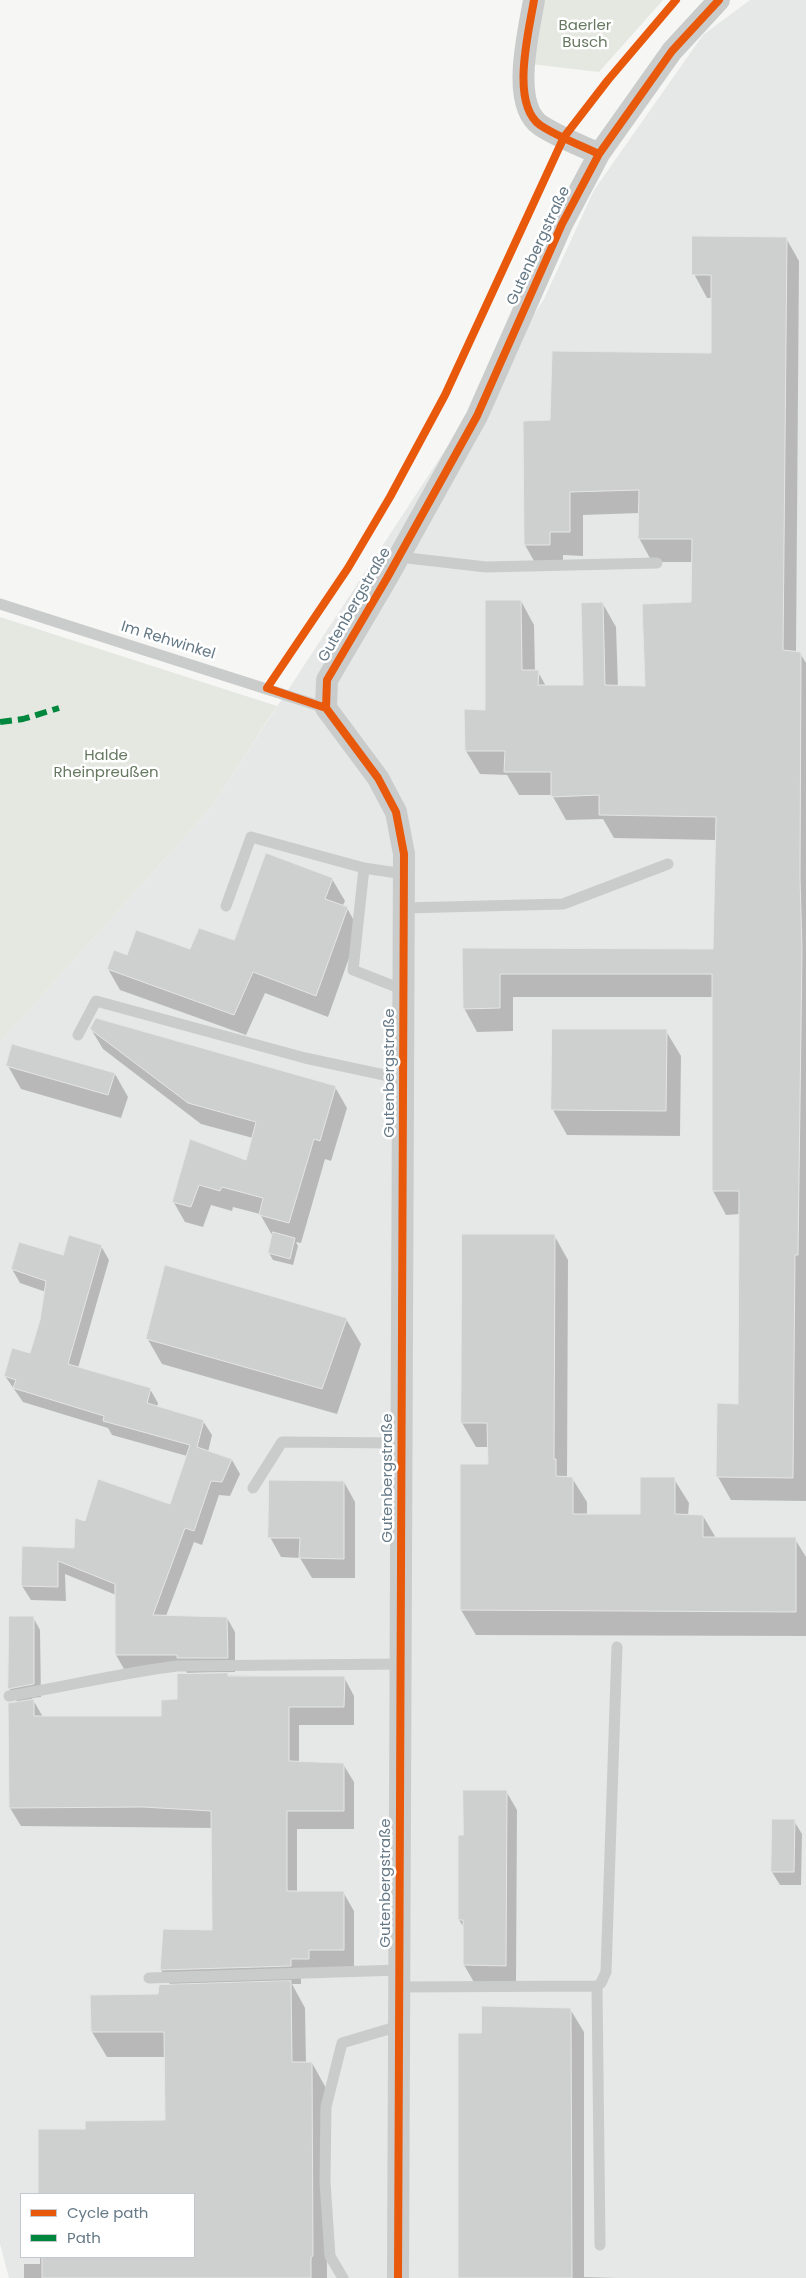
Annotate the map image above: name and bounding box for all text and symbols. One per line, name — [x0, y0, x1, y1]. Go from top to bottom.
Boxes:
park label: Baerler Busch — [559, 17, 611, 52]
street label: Gutenbergstraße — [504, 184, 574, 308]
street label: Gutenbergstraße — [315, 544, 395, 666]
street label: Im Rehwinkel — [119, 618, 217, 664]
park label: Halde Rheinpreußen — [53, 747, 159, 782]
street label: Gutenbergstraße — [381, 1008, 399, 1138]
street label: Gutenbergstraße — [379, 1413, 397, 1543]
street label: Gutenbergstraße — [377, 1818, 395, 1948]
legend — [20, 2193, 195, 2258]
text: Cycle path — [67, 2202, 148, 2223]
text: Path — [67, 2227, 101, 2248]

